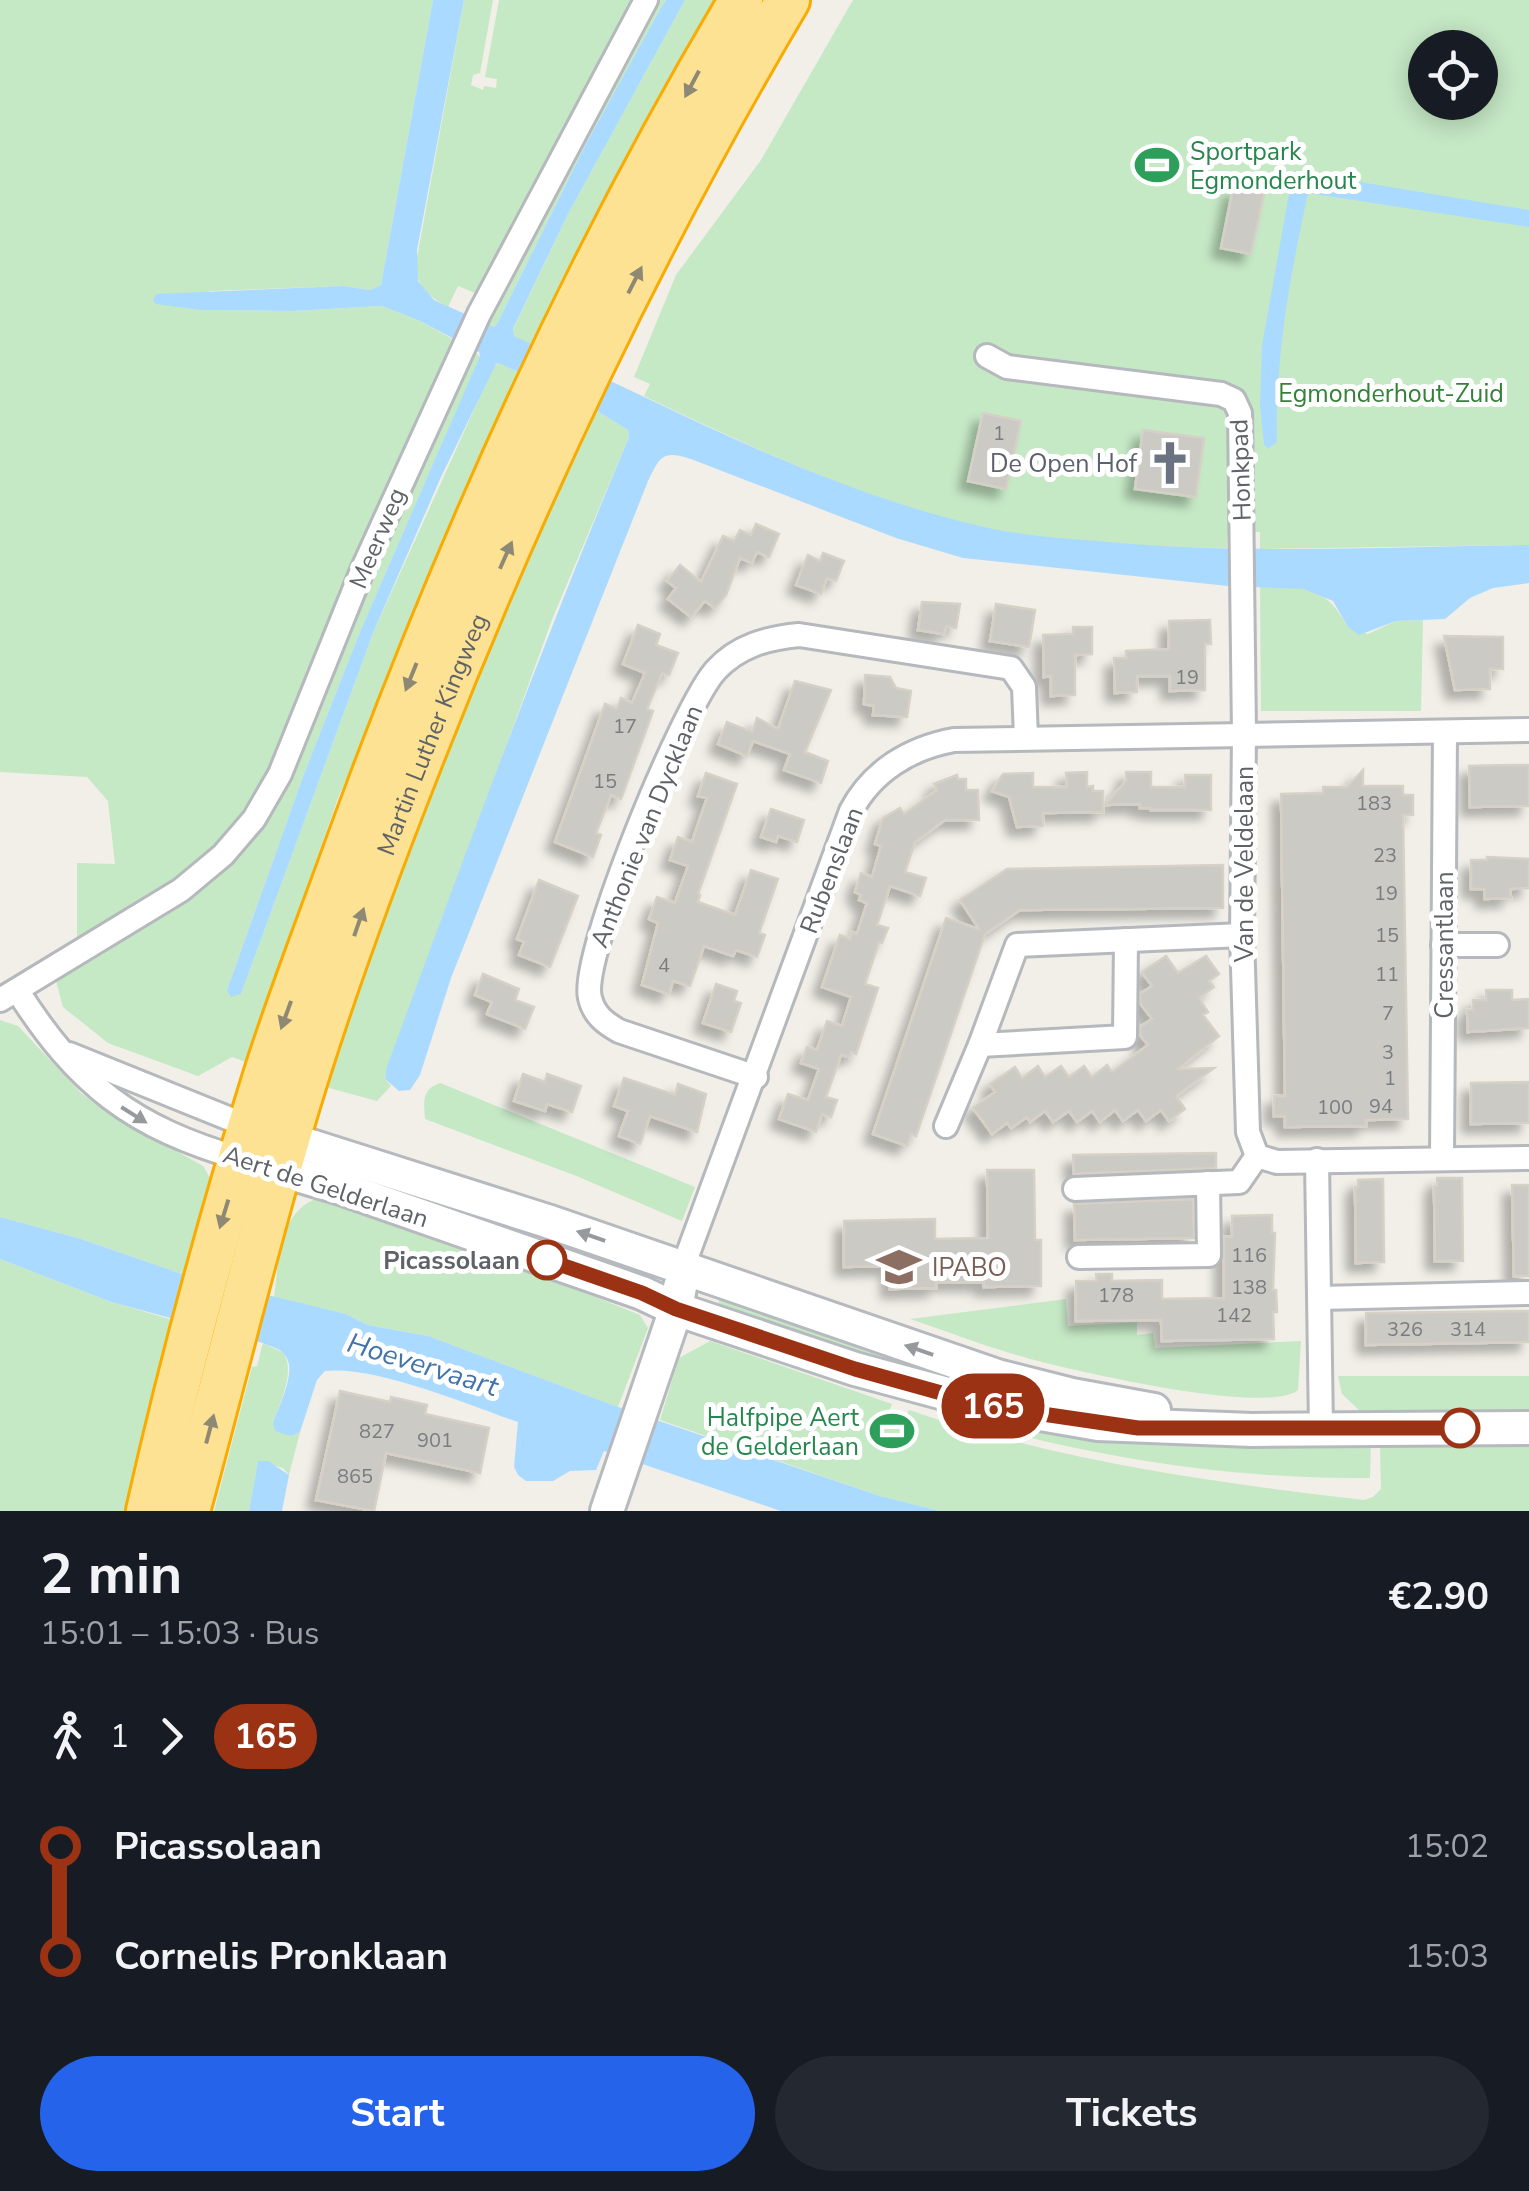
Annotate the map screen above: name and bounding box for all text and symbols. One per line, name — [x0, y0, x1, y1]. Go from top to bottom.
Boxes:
map controls — [1408, 30, 1498, 120]
button: locate — [1408, 30, 1498, 120]
one-way arrow — [684, 70, 701, 99]
place label: Sportpark Egmonderhout — [1190, 135, 1357, 198]
sports icon: Sportpark Egmonderhout — [1133, 141, 1181, 189]
one-way arrow — [626, 266, 643, 295]
park label: Egmonderhout-Zuid — [1278, 377, 1504, 411]
street label: Honkpad — [1222, 418, 1260, 522]
house number: 1 — [993, 420, 1005, 447]
church icon: De Open Hof — [1146, 439, 1194, 487]
place label: De Open Hof — [990, 447, 1138, 481]
street label: Meerweg — [341, 483, 414, 594]
one-way arrow — [498, 540, 514, 570]
street label: Martin Luther Kingweg — [369, 608, 496, 860]
one-way arrow — [403, 662, 419, 692]
house number: 19 — [1175, 664, 1199, 691]
street label: Anthonie van Dycklaan — [583, 700, 711, 953]
house number: 17 — [613, 713, 637, 740]
street label: Van de Veldelaan — [1228, 766, 1262, 963]
house number: 15 — [593, 768, 617, 795]
house number: 183 — [1356, 790, 1392, 817]
street label: Rubenslaan — [792, 802, 872, 939]
house number: 23 — [1373, 842, 1397, 869]
street label: Cressantlaan — [1428, 871, 1462, 1019]
house number: 19 — [1374, 880, 1398, 907]
one-way arrow — [353, 906, 368, 936]
house number: 15 — [1375, 922, 1399, 949]
house number: 4 — [658, 952, 670, 979]
house number: 11 — [1375, 961, 1399, 988]
one-way arrow — [278, 1000, 293, 1030]
house number: 7 — [1382, 1000, 1394, 1027]
house number: 3 — [1382, 1039, 1394, 1066]
house number: 1 — [1384, 1065, 1396, 1092]
house number: 94 — [1369, 1093, 1393, 1120]
house number: 100 — [1317, 1094, 1353, 1121]
one-way arrow — [120, 1106, 148, 1124]
street label: Aert de Gelderlaan — [219, 1138, 433, 1236]
one-way arrow — [216, 1200, 231, 1230]
one-way arrow — [576, 1228, 606, 1243]
marker: Picassolaan — [528, 1241, 566, 1279]
house number: 116 — [1231, 1242, 1267, 1269]
school or university icon: IPABO — [875, 1243, 923, 1291]
place label: Picassolaan — [383, 1244, 520, 1278]
place label: IPABO — [932, 1251, 1007, 1285]
house number: 138 — [1231, 1274, 1267, 1301]
house number: 178 — [1098, 1282, 1134, 1309]
house number: 142 — [1216, 1302, 1252, 1329]
house number: 326 — [1387, 1316, 1423, 1343]
house number: 314 — [1450, 1316, 1486, 1343]
water label: Hoevervaart — [343, 1324, 504, 1406]
one-way arrow — [904, 1342, 934, 1357]
line badge: 165 — [936, 1374, 1050, 1438]
text: 165 — [961, 1383, 1025, 1430]
place label: Halfpipe Aert de Gelderlaan — [701, 1401, 859, 1464]
sports icon: Halfpipe Aert de Gelderlaan — [868, 1407, 916, 1455]
unlabelled marker — [1441, 1409, 1479, 1447]
one-way arrow — [203, 1413, 219, 1444]
house number: 827 — [359, 1418, 395, 1445]
house number: 901 — [417, 1427, 453, 1454]
house number: 865 — [337, 1463, 373, 1490]
text: 2 min — [40, 1537, 182, 1612]
text: €2.90 — [1388, 1571, 1489, 1622]
text: 15:01 – 15:03 · Bus — [40, 1612, 319, 1655]
icon: walk — [40, 1709, 95, 1764]
icon: forward — [144, 1709, 199, 1764]
text: 165 — [234, 1713, 297, 1760]
text: 1 — [110, 1715, 129, 1758]
text: Picassolaan — [114, 1821, 322, 1872]
text: 15:02 — [1405, 1825, 1489, 1868]
text: Cornelis Pronklaan — [114, 1931, 448, 1982]
text: 15:03 — [1405, 1935, 1489, 1978]
button: Start — [40, 2056, 755, 2171]
button: Tickets — [775, 2056, 1489, 2171]

